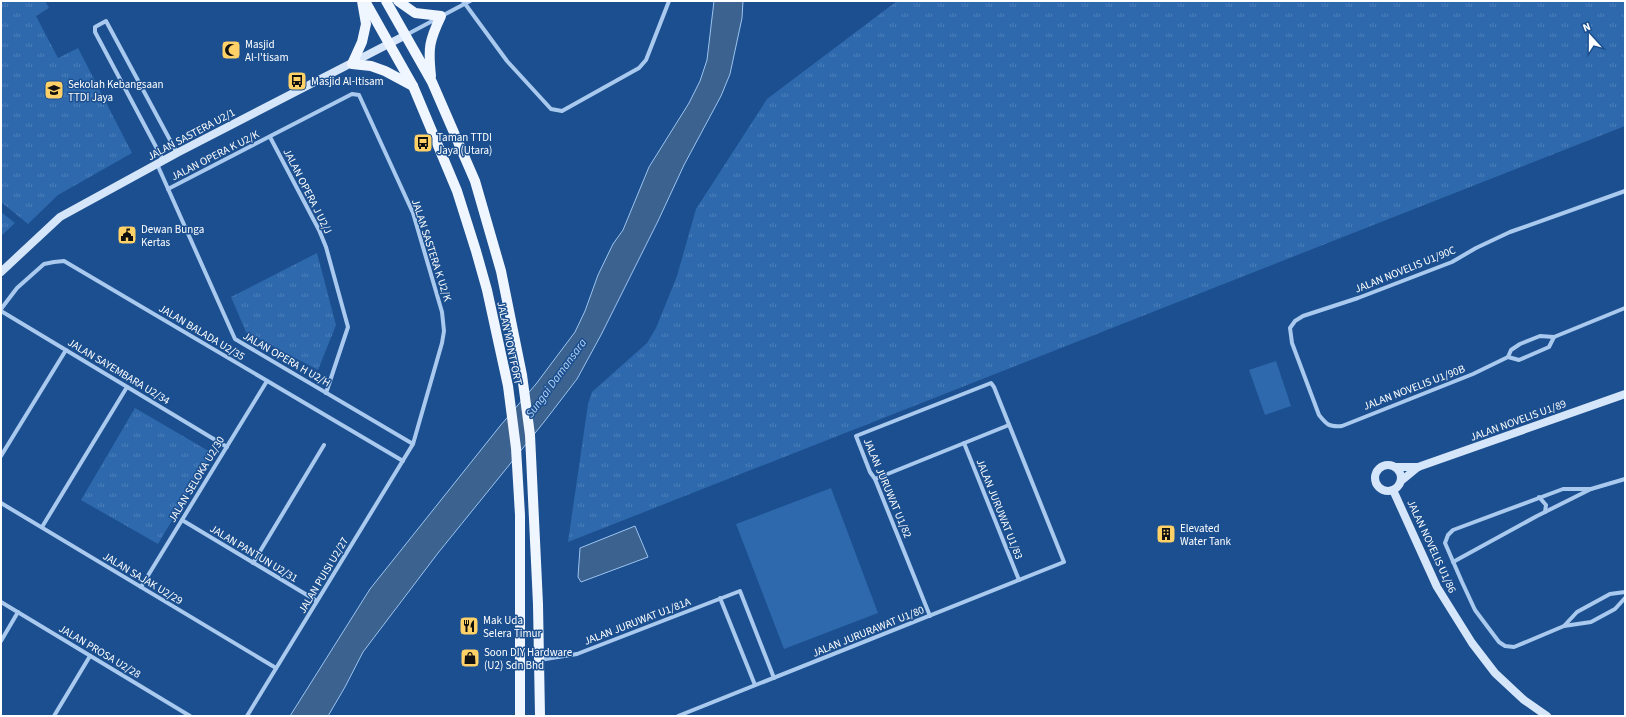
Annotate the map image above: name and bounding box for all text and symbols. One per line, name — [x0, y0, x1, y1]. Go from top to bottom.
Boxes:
north arrow — [1570, 16, 1610, 56]
text: N — [1580, 19, 1593, 35]
place label: Masjid Al-I'tisam — [245, 37, 289, 65]
mosque icon: Masjid Al-I'tisam — [220, 39, 242, 61]
bus stop icon: Masjid Al-Itisam — [286, 70, 308, 92]
place label: Masjid Al-Itisam — [311, 74, 384, 89]
place label: Sekolah Kebangsaan TTDI Jaya — [68, 77, 164, 105]
school or university icon: Sekolah Kebangsaan TTDI Jaya — [43, 79, 65, 101]
street label: JALAN SASTERA U2/1 — [145, 105, 238, 164]
street label: JALAN OPERA K U2/K — [169, 126, 262, 184]
place label: Taman TTDI Jaya (Utara) — [437, 130, 492, 158]
bus stop icon: Taman TTDI Jaya (Utara) — [412, 132, 434, 154]
street label: JALAN OPERA J U2/J — [280, 146, 336, 236]
street label: JALAN SASTERA K U2/K — [408, 197, 455, 304]
place label: Dewan Bunga Kertas — [141, 222, 204, 250]
public building icon: Dewan Bunga Kertas — [116, 224, 138, 246]
street label: JALAN NOVELIS U1/90C — [1352, 242, 1458, 297]
street label: JALAN MONTFORT — [493, 300, 526, 386]
street label: JALAN BALADA U2/35 — [156, 301, 248, 364]
street label: JALAN OPERA H U2/H — [240, 328, 333, 391]
street label: JALAN SAYEMBARA U2/34 — [65, 335, 173, 408]
water label: Sungai Damansara — [522, 335, 591, 421]
street label: JALAN NOVELIS U1/90B — [1361, 361, 1468, 414]
street label: JALAN NOVELIS U1/89 — [1468, 396, 1568, 445]
street label: JALAN SELOKA U2/30 — [165, 434, 228, 525]
street label: JALAN JURUWAT U1/82 — [860, 436, 915, 540]
street label: JALAN JURUWAT U1/83 — [973, 457, 1027, 562]
street label: JALAN NOVELIS U1/86 — [1403, 497, 1460, 596]
street label: JALAN PANTUN U2/31 — [207, 521, 301, 586]
place label: Elevated Water Tank — [1180, 521, 1232, 549]
building icon: Elevated Water Tank — [1155, 523, 1177, 545]
street label: JALAN PUISI U2/27 — [295, 534, 352, 616]
street label: JALAN SAJAK U2/29 — [100, 549, 186, 608]
street label: JALAN JURUWAT U1/81A — [582, 594, 693, 649]
street label: JALAN JURURAWAT U1/80 — [810, 602, 926, 661]
place label: Mak Uda Selera Timur — [483, 613, 542, 641]
restaurant icon: Mak Uda Selera Timur — [458, 615, 480, 637]
street label: JALAN PROSA U2/28 — [56, 621, 144, 682]
place label: Soon DIY Hardware (U2) Sdn Bhd — [484, 645, 573, 673]
shop icon: Soon DIY Hardware (U2) Sdn Bhd — [459, 647, 481, 669]

